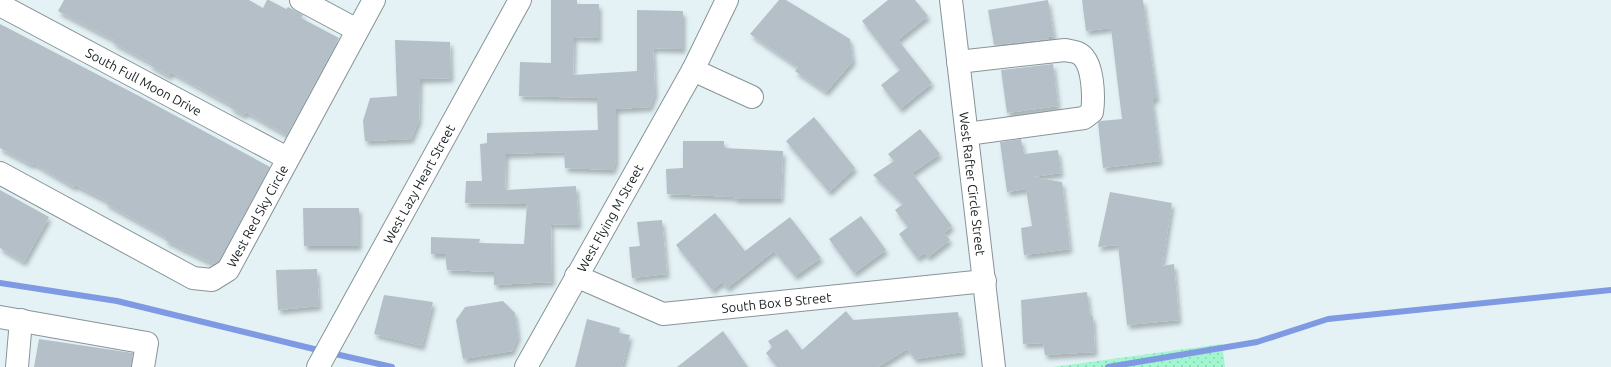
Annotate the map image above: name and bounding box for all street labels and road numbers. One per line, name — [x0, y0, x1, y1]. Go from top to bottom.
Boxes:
street label: South Full Moon Drive — [84, 45, 204, 118]
street label: West Rafter Circle Street — [957, 111, 988, 256]
street label: West Lazy Heart Street — [380, 122, 457, 246]
street label: West Flying M Street — [574, 162, 646, 274]
street label: West Red Sky Circle — [224, 163, 290, 270]
street label: South Box B Street — [721, 290, 832, 315]

